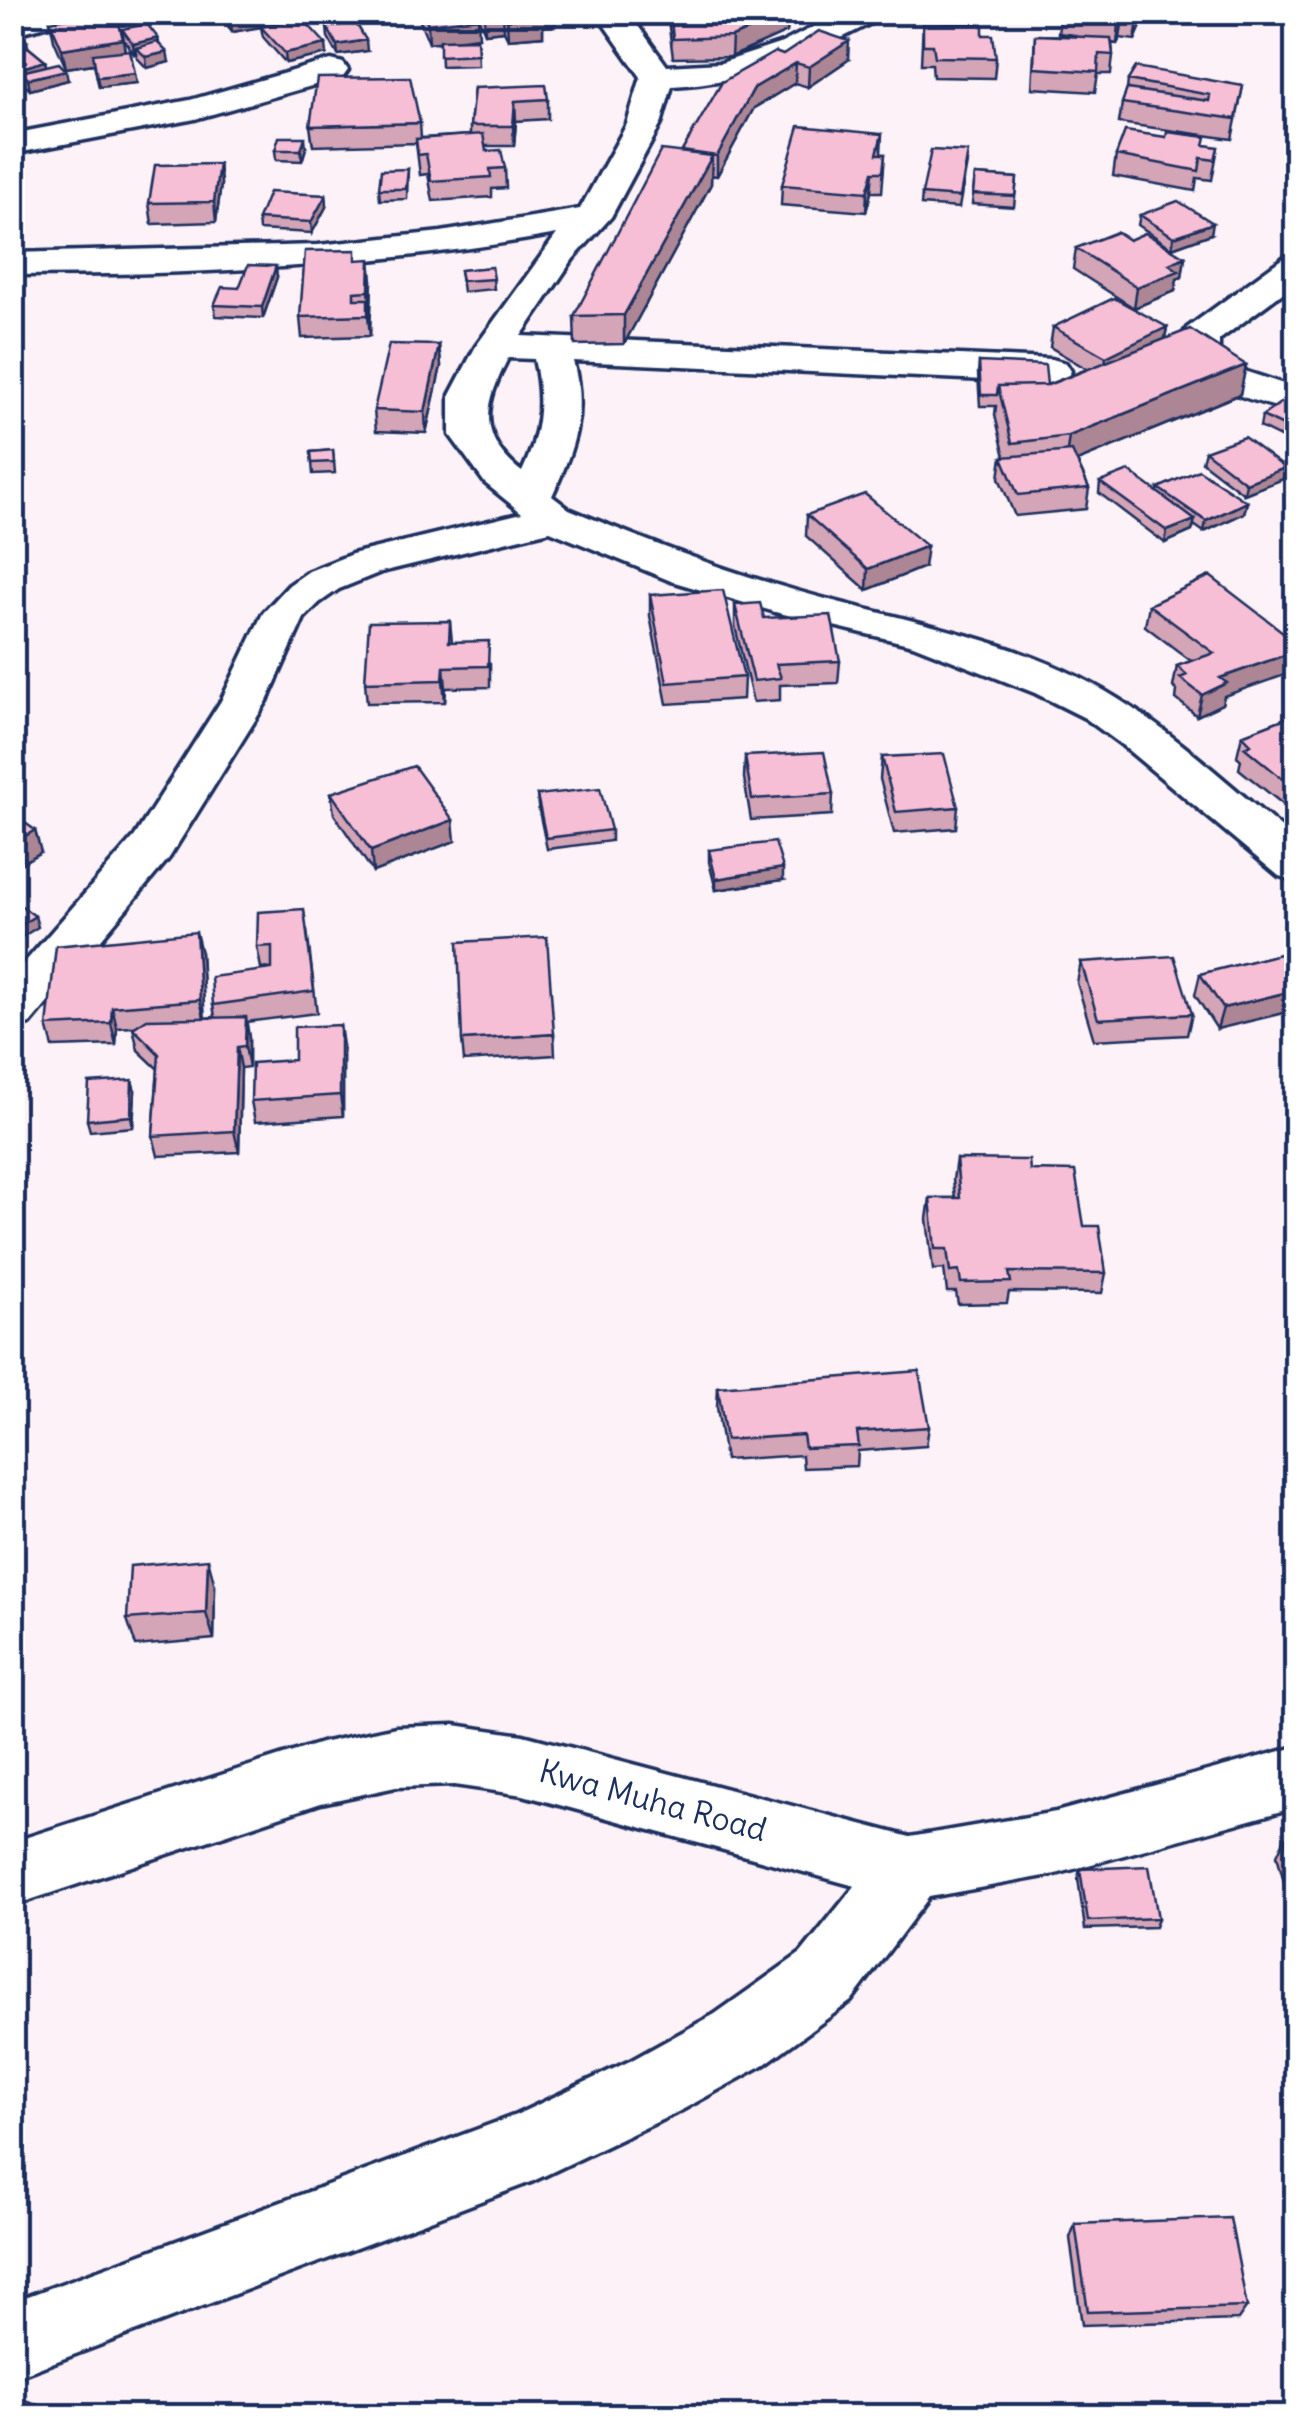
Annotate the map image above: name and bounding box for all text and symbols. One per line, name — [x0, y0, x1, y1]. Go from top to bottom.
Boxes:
street label: Kwa Muha Road — [535, 1750, 771, 1850]

